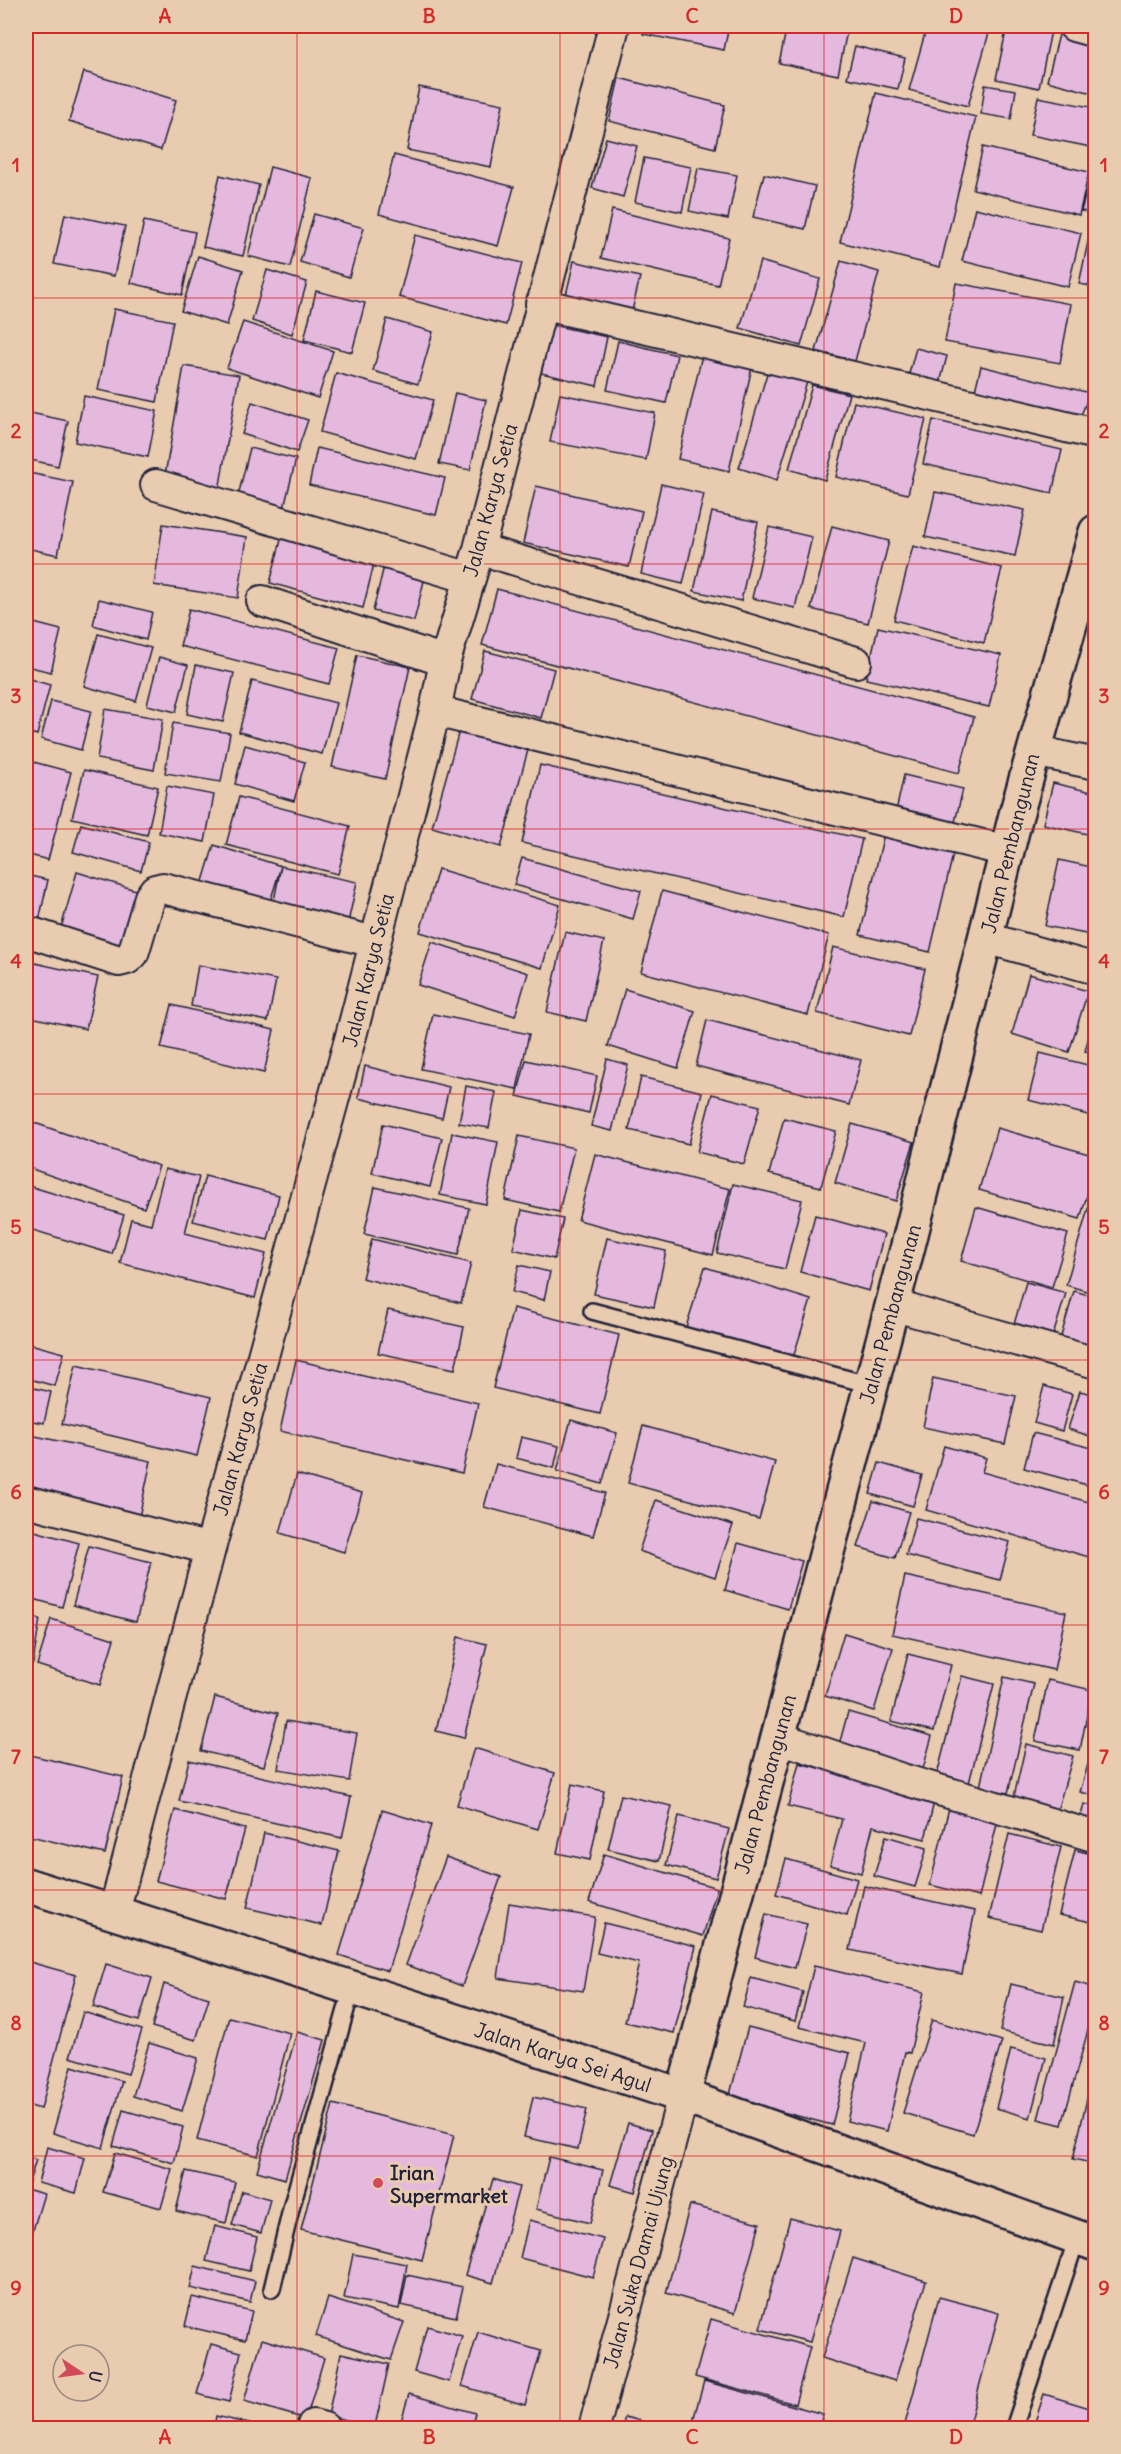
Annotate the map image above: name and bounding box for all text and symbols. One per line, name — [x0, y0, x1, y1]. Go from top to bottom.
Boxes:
text: A — [159, 3, 172, 28]
text: B — [422, 3, 436, 28]
text: C — [685, 3, 699, 28]
text: D — [949, 3, 963, 28]
text: 1 — [12, 152, 20, 177]
text: 1 — [1100, 152, 1108, 177]
text: 2 — [11, 418, 22, 443]
text: 2 — [1099, 418, 1110, 443]
street label: Jalan Karya Setia — [458, 421, 522, 579]
text: 3 — [10, 683, 22, 708]
text: 3 — [1098, 683, 1110, 708]
street label: Jalan Pembangunan — [976, 750, 1044, 936]
street label: Jalan Karya Setia — [337, 890, 399, 1050]
text: 4 — [10, 948, 22, 973]
text: 4 — [1098, 948, 1110, 973]
text: 5 — [10, 1214, 22, 1239]
text: 5 — [1098, 1214, 1110, 1239]
street label: Jalan Pembangunan — [854, 1221, 926, 1407]
street label: Jalan Karya Setia — [208, 1360, 272, 1518]
text: 6 — [10, 1479, 22, 1504]
text: 6 — [1098, 1479, 1110, 1504]
street label: Jalan Pembangunan — [729, 1691, 801, 1877]
text: 7 — [11, 1744, 21, 1769]
text: 7 — [1099, 1744, 1109, 1769]
text: 8 — [10, 2010, 22, 2035]
text: 8 — [1098, 2010, 1110, 2035]
street label: Jalan Karya Sei Agul — [471, 2017, 655, 2097]
street label: Jalan Suka Damai Ujung — [598, 2153, 678, 2371]
place label: Irian Supermarket — [390, 2160, 508, 2208]
marker: Irian Supermarket — [371, 2176, 385, 2190]
text: 9 — [10, 2275, 22, 2300]
text: 9 — [1098, 2275, 1110, 2300]
north arrow — [51, 2343, 111, 2403]
text: U — [85, 2369, 107, 2384]
text: A — [159, 2424, 172, 2449]
text: B — [422, 2424, 436, 2449]
text: C — [685, 2424, 699, 2449]
text: D — [949, 2424, 963, 2449]

